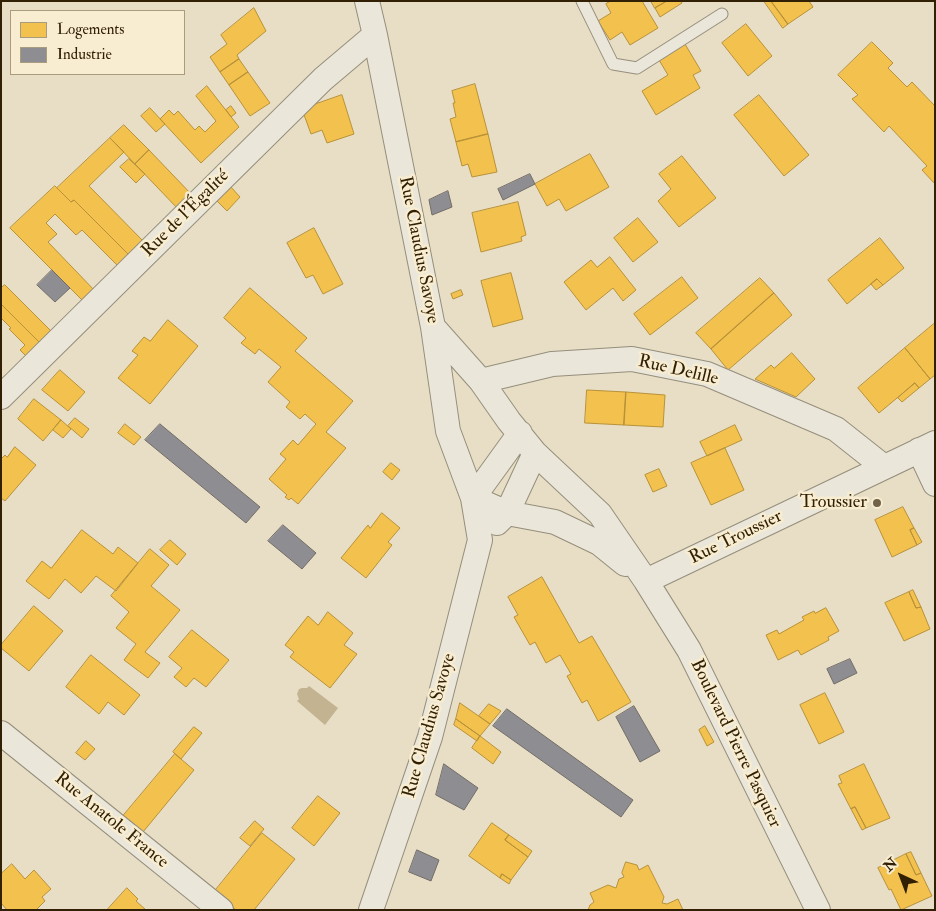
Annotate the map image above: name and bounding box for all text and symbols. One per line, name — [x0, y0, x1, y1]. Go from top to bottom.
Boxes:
legend — [10, 10, 185, 75]
text: Logements — [57, 20, 124, 39]
text: Industrie — [57, 45, 112, 64]
street label: Rue de l'Égalité — [138, 166, 234, 262]
street label: Rue Claudius Savoye — [393, 175, 443, 325]
street label: Rue Delille — [636, 351, 720, 391]
place label: Troussier — [800, 492, 867, 514]
marker: Troussier — [871, 497, 883, 509]
street label: Rue Troussier — [686, 506, 786, 570]
street label: Rue Claudius Savoye — [399, 651, 461, 801]
street label: Boulevard Pierre Pasquier — [685, 656, 785, 832]
street label: Rue Anatole France — [50, 768, 172, 874]
north arrow — [876, 851, 926, 901]
text: N — [880, 854, 901, 875]

